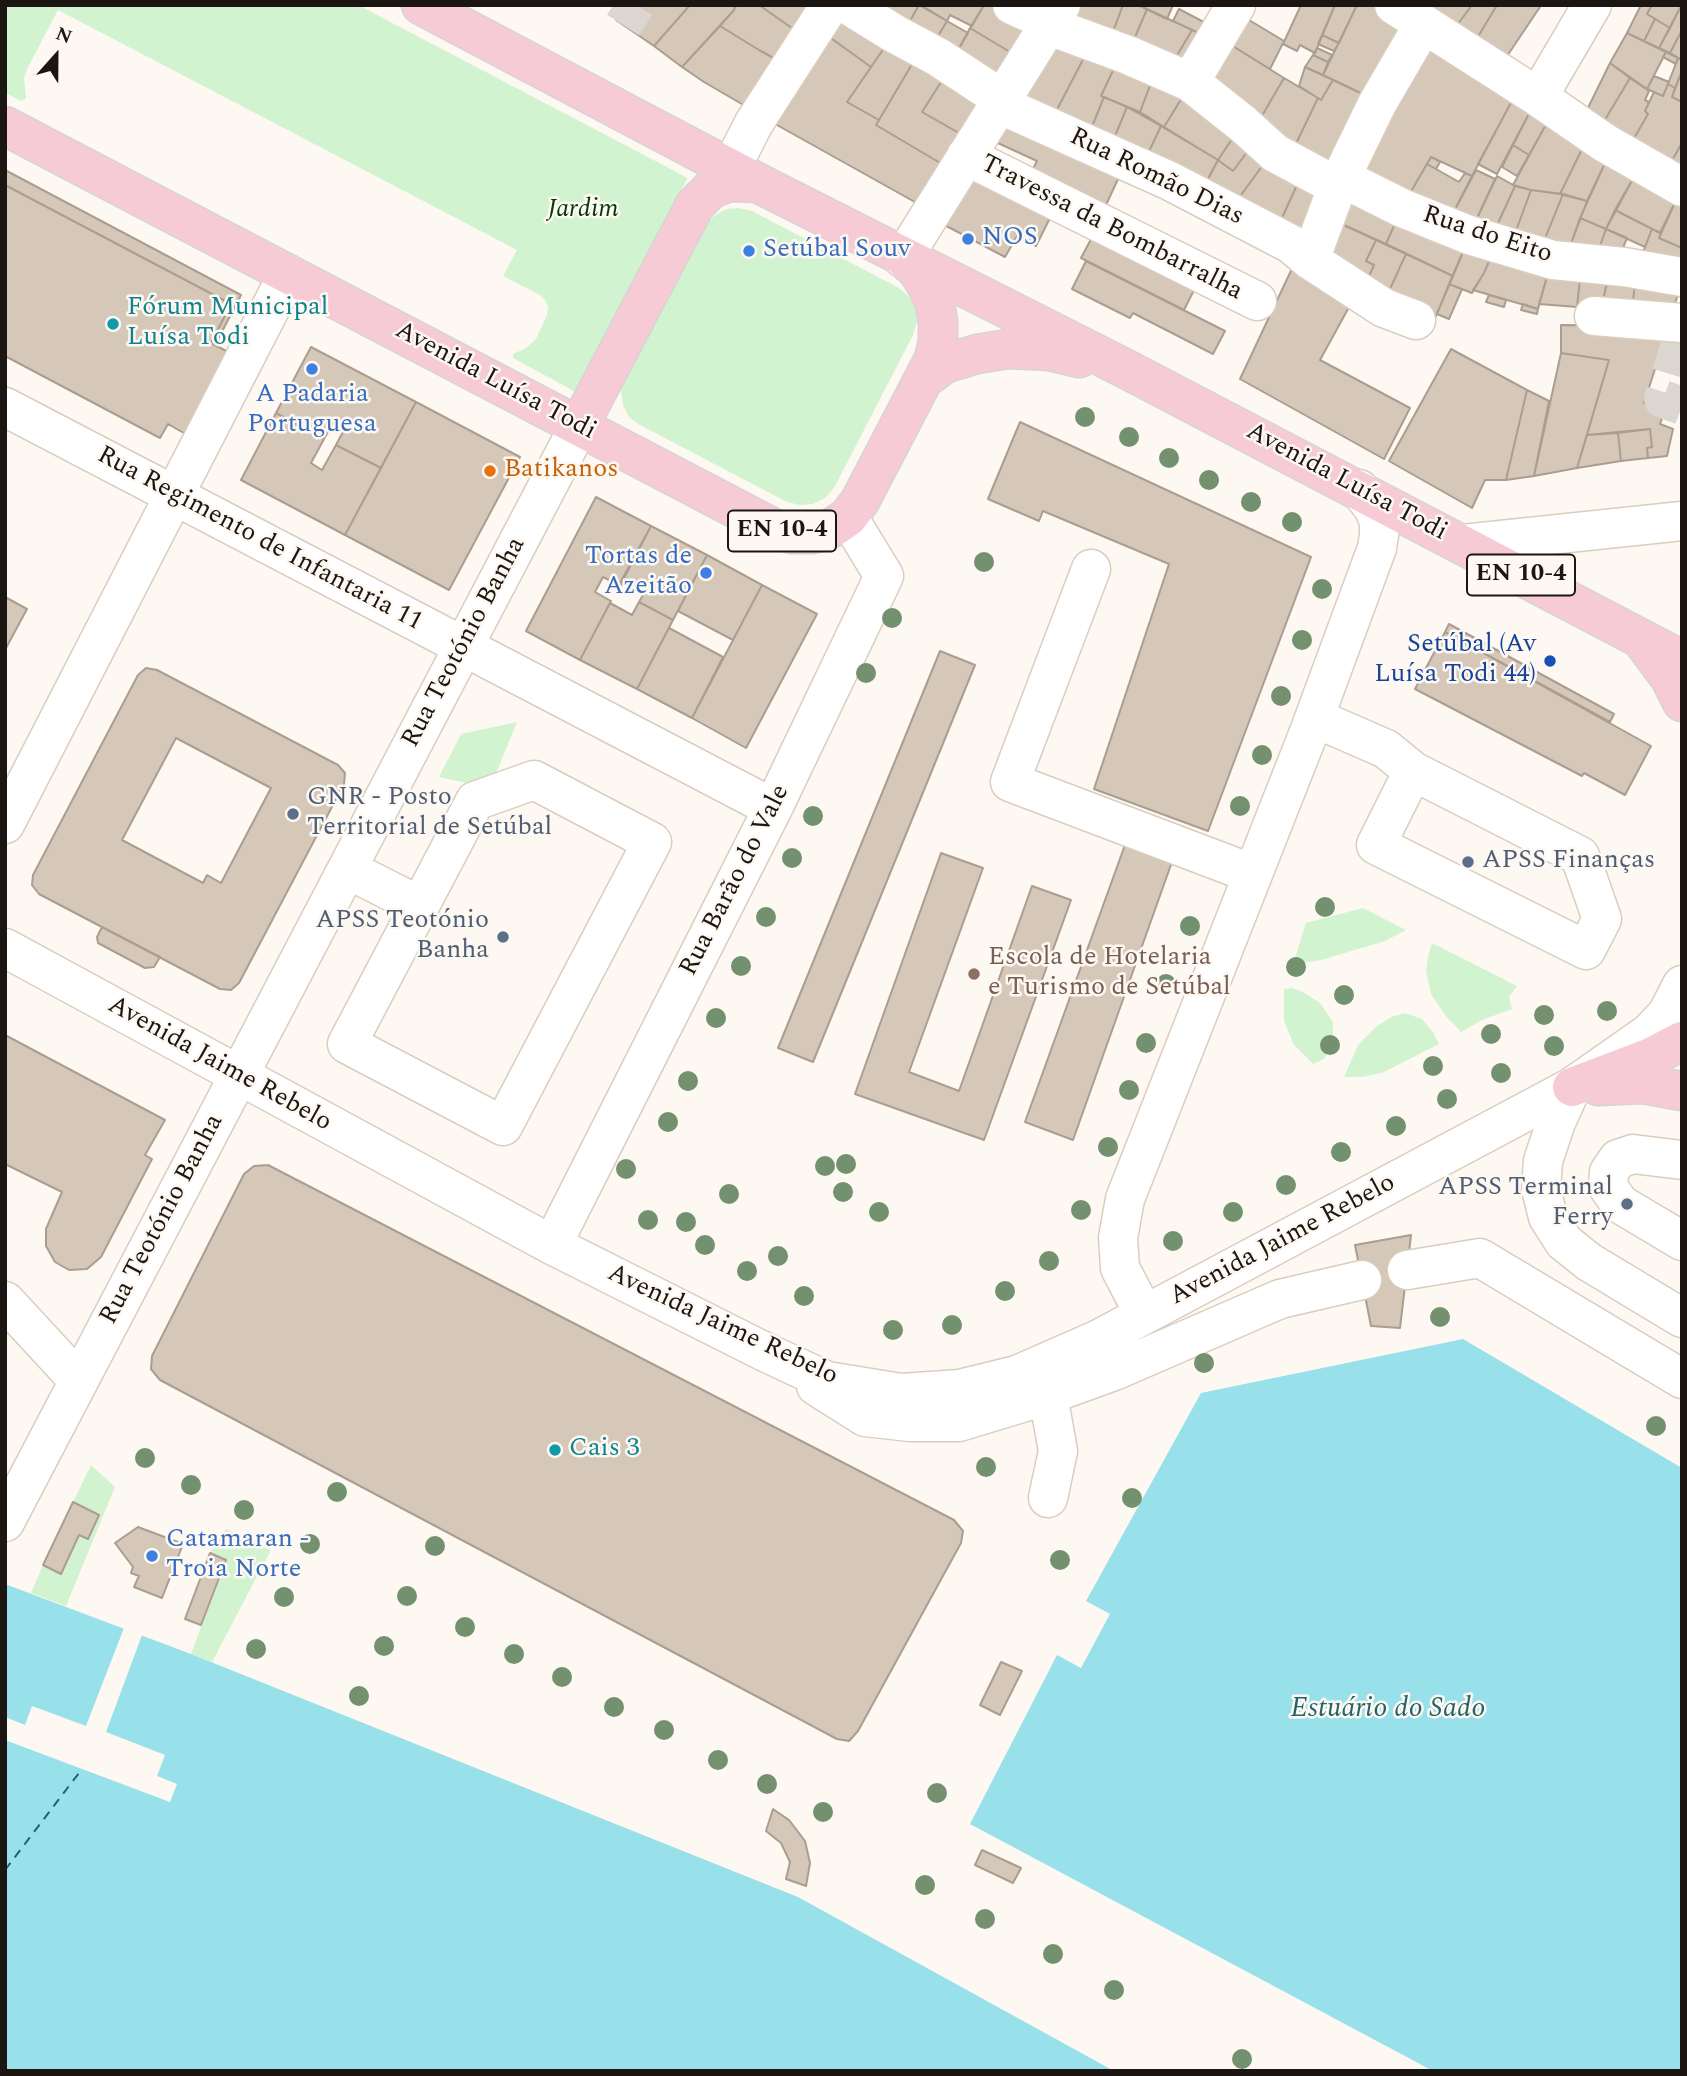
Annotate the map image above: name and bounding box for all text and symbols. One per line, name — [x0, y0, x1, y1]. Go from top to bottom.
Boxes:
text: N — [51, 20, 76, 52]
north arrow — [21, 21, 91, 91]
street label: Rua Romão Dias — [1064, 122, 1248, 234]
street label: Travessa da Bombarralha — [975, 149, 1247, 309]
park label: Jardim — [547, 195, 619, 227]
street label: Rua do Eito — [1418, 200, 1556, 272]
place label: NOS — [982, 223, 1038, 255]
marker: NOS — [960, 231, 976, 247]
place label: Setúbal Souv — [763, 235, 911, 267]
marker: Setúbal Souv — [741, 243, 757, 259]
place label: Fórum Municipal Luísa Todi — [127, 293, 328, 354]
marker: Fórum Municipal Luísa Todi — [105, 316, 121, 332]
street label: Avenida Luísa Todi — [389, 316, 601, 448]
marker: A Padaria Portuguesa — [304, 361, 320, 377]
place label: A Padaria Portuguesa — [247, 380, 377, 442]
street label: Avenida Luísa Todi — [1240, 417, 1452, 549]
street label: Rua Regimento de Infantaria 11 — [91, 441, 427, 639]
place label: Batikanos — [504, 455, 618, 487]
marker: Batikanos — [482, 463, 498, 479]
road number: EN 10-4 — [728, 510, 836, 552]
street label: Rua Teotónio Banha — [396, 533, 534, 753]
place label: Tortas de Azeitão — [585, 542, 692, 604]
road number: EN 10-4 — [1467, 554, 1575, 596]
marker: Tortas de Azeitão — [698, 565, 714, 581]
place label: Setúbal (Av Luísa Todi 44) — [1374, 630, 1536, 692]
marker: Setúbal (Av Luísa Todi 44) — [1542, 653, 1558, 669]
street label: Rua Barão do Vale — [674, 780, 798, 982]
place label: GNR - Posto Territorial de Setúbal — [307, 783, 552, 844]
marker: GNR - Posto Territorial de Setúbal — [285, 806, 301, 822]
place label: APSS Finanças — [1482, 846, 1655, 878]
marker: APSS Finanças — [1460, 854, 1476, 870]
place label: APSS Teotónio Banha — [316, 906, 489, 968]
marker: APSS Teotónio Banha — [495, 929, 511, 945]
place label: Escola de Hotelaria e Turismo de Setúbal — [988, 943, 1231, 1004]
marker: Escola de Hotelaria e Turismo de Setúbal — [966, 966, 982, 982]
street label: Avenida Jaime Rebelo — [102, 991, 336, 1139]
street label: Rua Teotónio Banha — [94, 1110, 232, 1330]
street label: Avenida Jaime Rebelo — [1165, 1168, 1401, 1314]
place label: APSS Terminal Ferry — [1438, 1173, 1613, 1234]
marker: APSS Terminal Ferry — [1619, 1196, 1635, 1212]
street label: Avenida Jaime Rebelo — [602, 1259, 842, 1393]
place label: Cais 3 — [569, 1434, 639, 1466]
marker: Cais 3 — [547, 1442, 563, 1458]
place label: Catamaran - Troia Norte — [166, 1525, 309, 1586]
marker: Catamaran - Troia Norte — [144, 1548, 160, 1564]
water label: Estuário do Sado — [1291, 1694, 1485, 1728]

